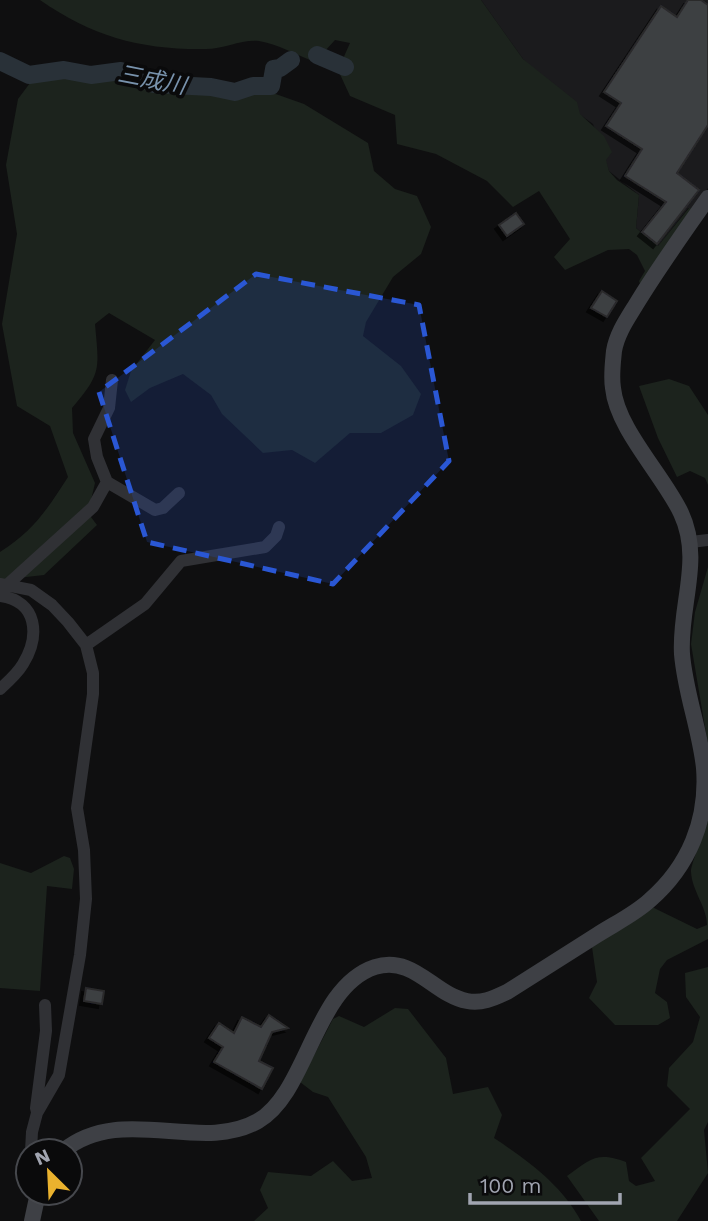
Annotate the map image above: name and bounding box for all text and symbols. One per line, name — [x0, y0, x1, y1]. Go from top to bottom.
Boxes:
water label: 三成川 — [116, 60, 191, 100]
north arrow — [14, 1137, 84, 1207]
text: N — [31, 1144, 53, 1170]
scale bar — [470, 1162, 620, 1206]
text: 100 m — [480, 1173, 542, 1198]

